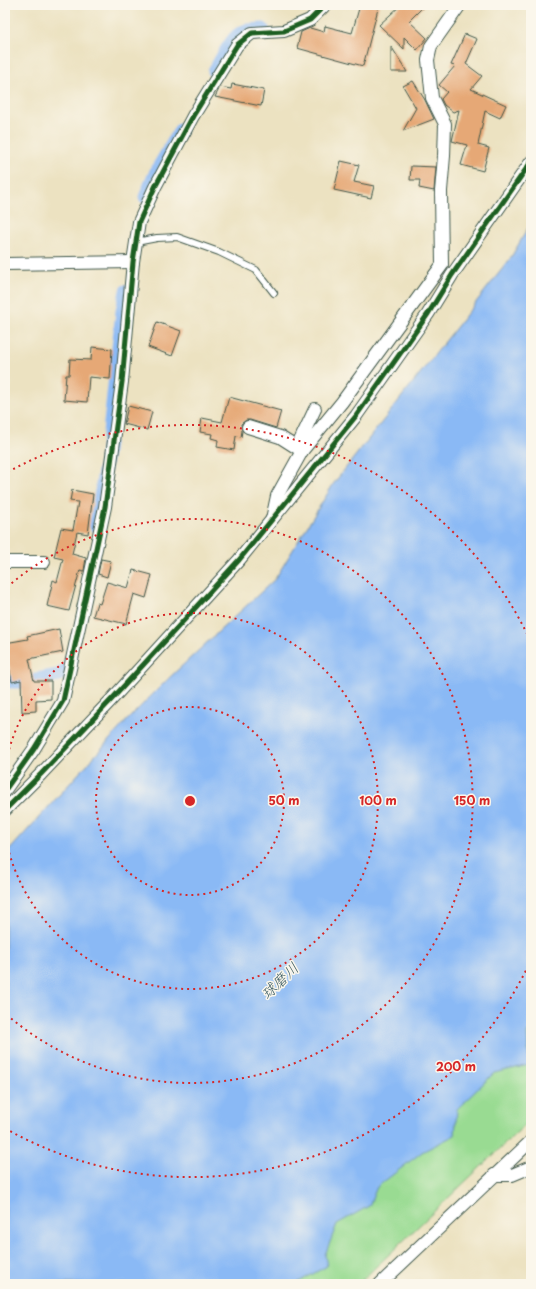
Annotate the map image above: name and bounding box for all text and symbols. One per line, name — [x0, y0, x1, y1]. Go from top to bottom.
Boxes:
text: 50 m — [268, 791, 300, 809]
text: 100 m — [359, 791, 397, 809]
text: 150 m — [454, 791, 490, 809]
centre of rings — [183, 794, 197, 808]
water label: 球磨川 — [255, 956, 303, 1004]
text: 200 m — [436, 1057, 476, 1075]

